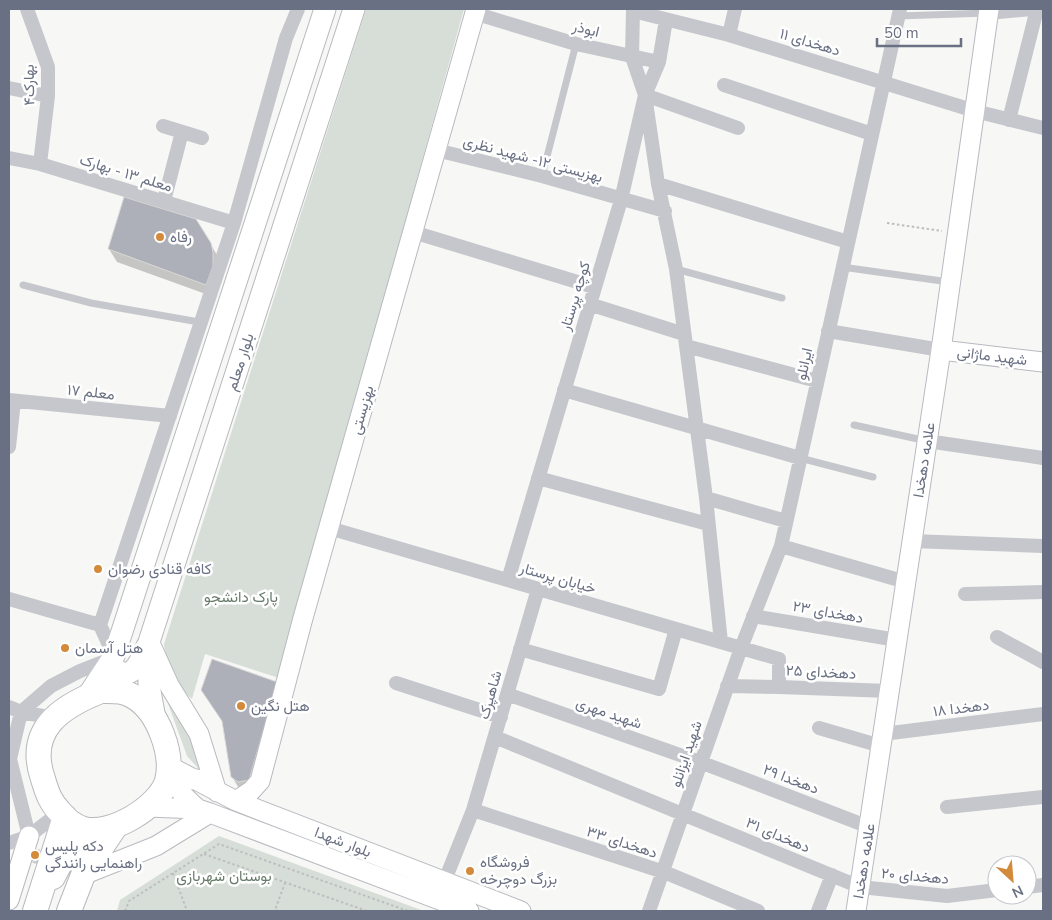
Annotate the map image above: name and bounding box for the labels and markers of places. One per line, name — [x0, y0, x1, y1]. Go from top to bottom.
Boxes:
place label: رفاه — [170, 227, 192, 247]
marker: رفاه — [154, 231, 166, 243]
place label: کافه قنادی رضوان — [108, 559, 212, 579]
marker: کافه قنادی رضوان — [92, 563, 104, 575]
place label: هتل آسمان — [75, 638, 143, 658]
marker: هتل آسمان — [59, 642, 71, 654]
place label: هتل نگین — [251, 696, 310, 716]
marker: هتل نگین — [235, 700, 247, 712]
place label: دکه پلیس راهنمایی رانندگی — [45, 836, 142, 873]
marker: دکه پلیس راهنمایی رانندگی — [29, 849, 41, 861]
place label: فروشگاه بزرگ دوچرخه — [480, 852, 557, 889]
marker: فروشگاه بزرگ دوچرخه — [464, 865, 476, 877]

